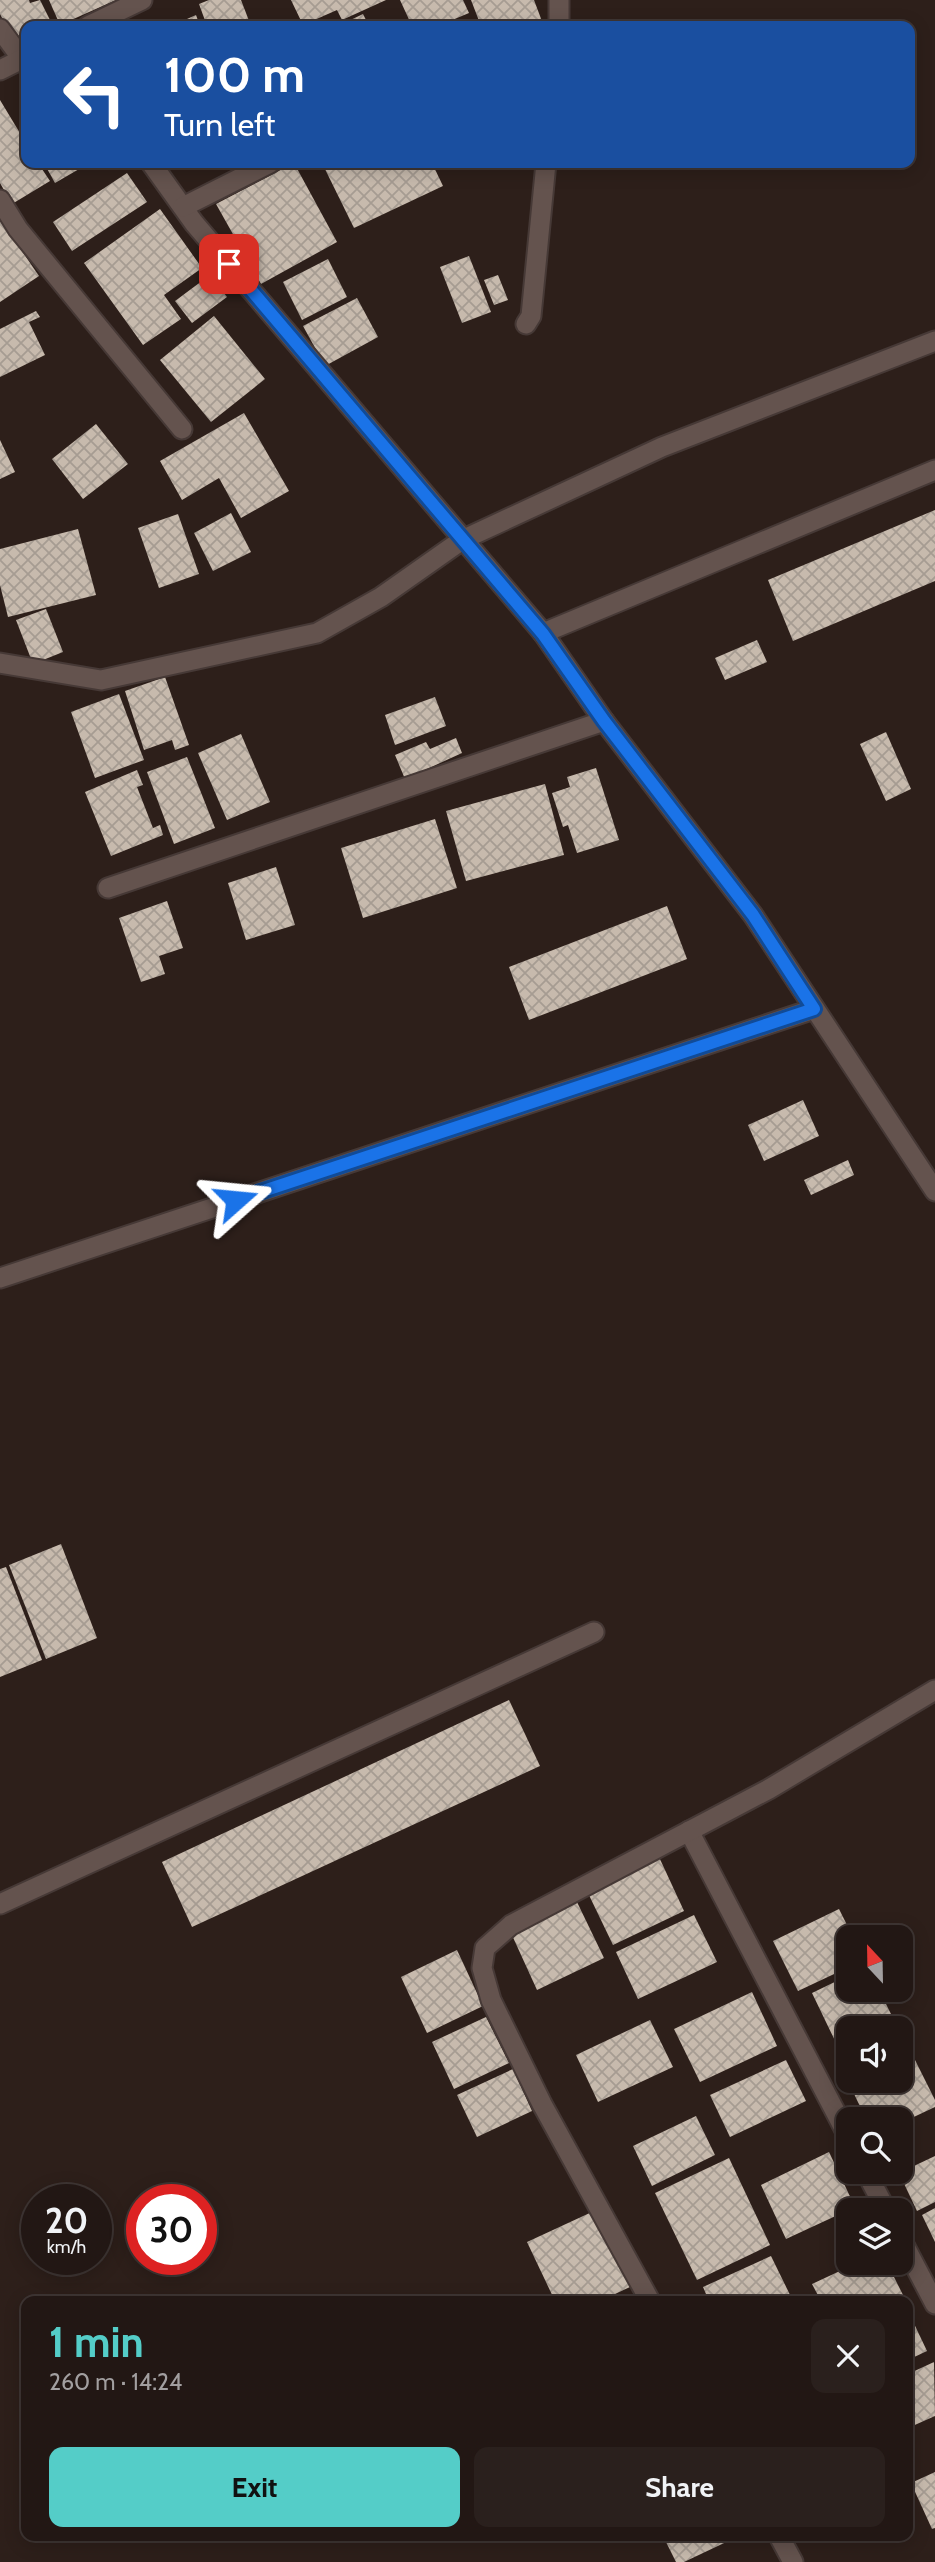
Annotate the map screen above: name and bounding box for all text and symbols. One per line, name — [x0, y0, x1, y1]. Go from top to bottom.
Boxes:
text: 100 m — [164, 45, 305, 104]
icon: left — [49, 49, 140, 140]
text: Turn left — [164, 105, 275, 144]
pin — [199, 234, 259, 294]
icon: arrive — [210, 245, 248, 283]
position arrow — [199, 1163, 273, 1237]
north arrow — [836, 1925, 914, 2002]
map controls — [836, 1925, 913, 2275]
button: sound — [836, 2016, 913, 2093]
button: search — [836, 2107, 913, 2184]
speed limit sign: 30 — [126, 2184, 217, 2275]
button: layers — [836, 2198, 913, 2275]
text: 20 — [45, 2199, 88, 2242]
text: km/h — [47, 2236, 86, 2258]
text: 1 min — [49, 2316, 144, 2368]
button: close — [811, 2319, 885, 2393]
text: 260 m · 14:24 — [49, 2368, 182, 2396]
button: Exit — [49, 2447, 460, 2527]
button: Share — [474, 2447, 885, 2527]

